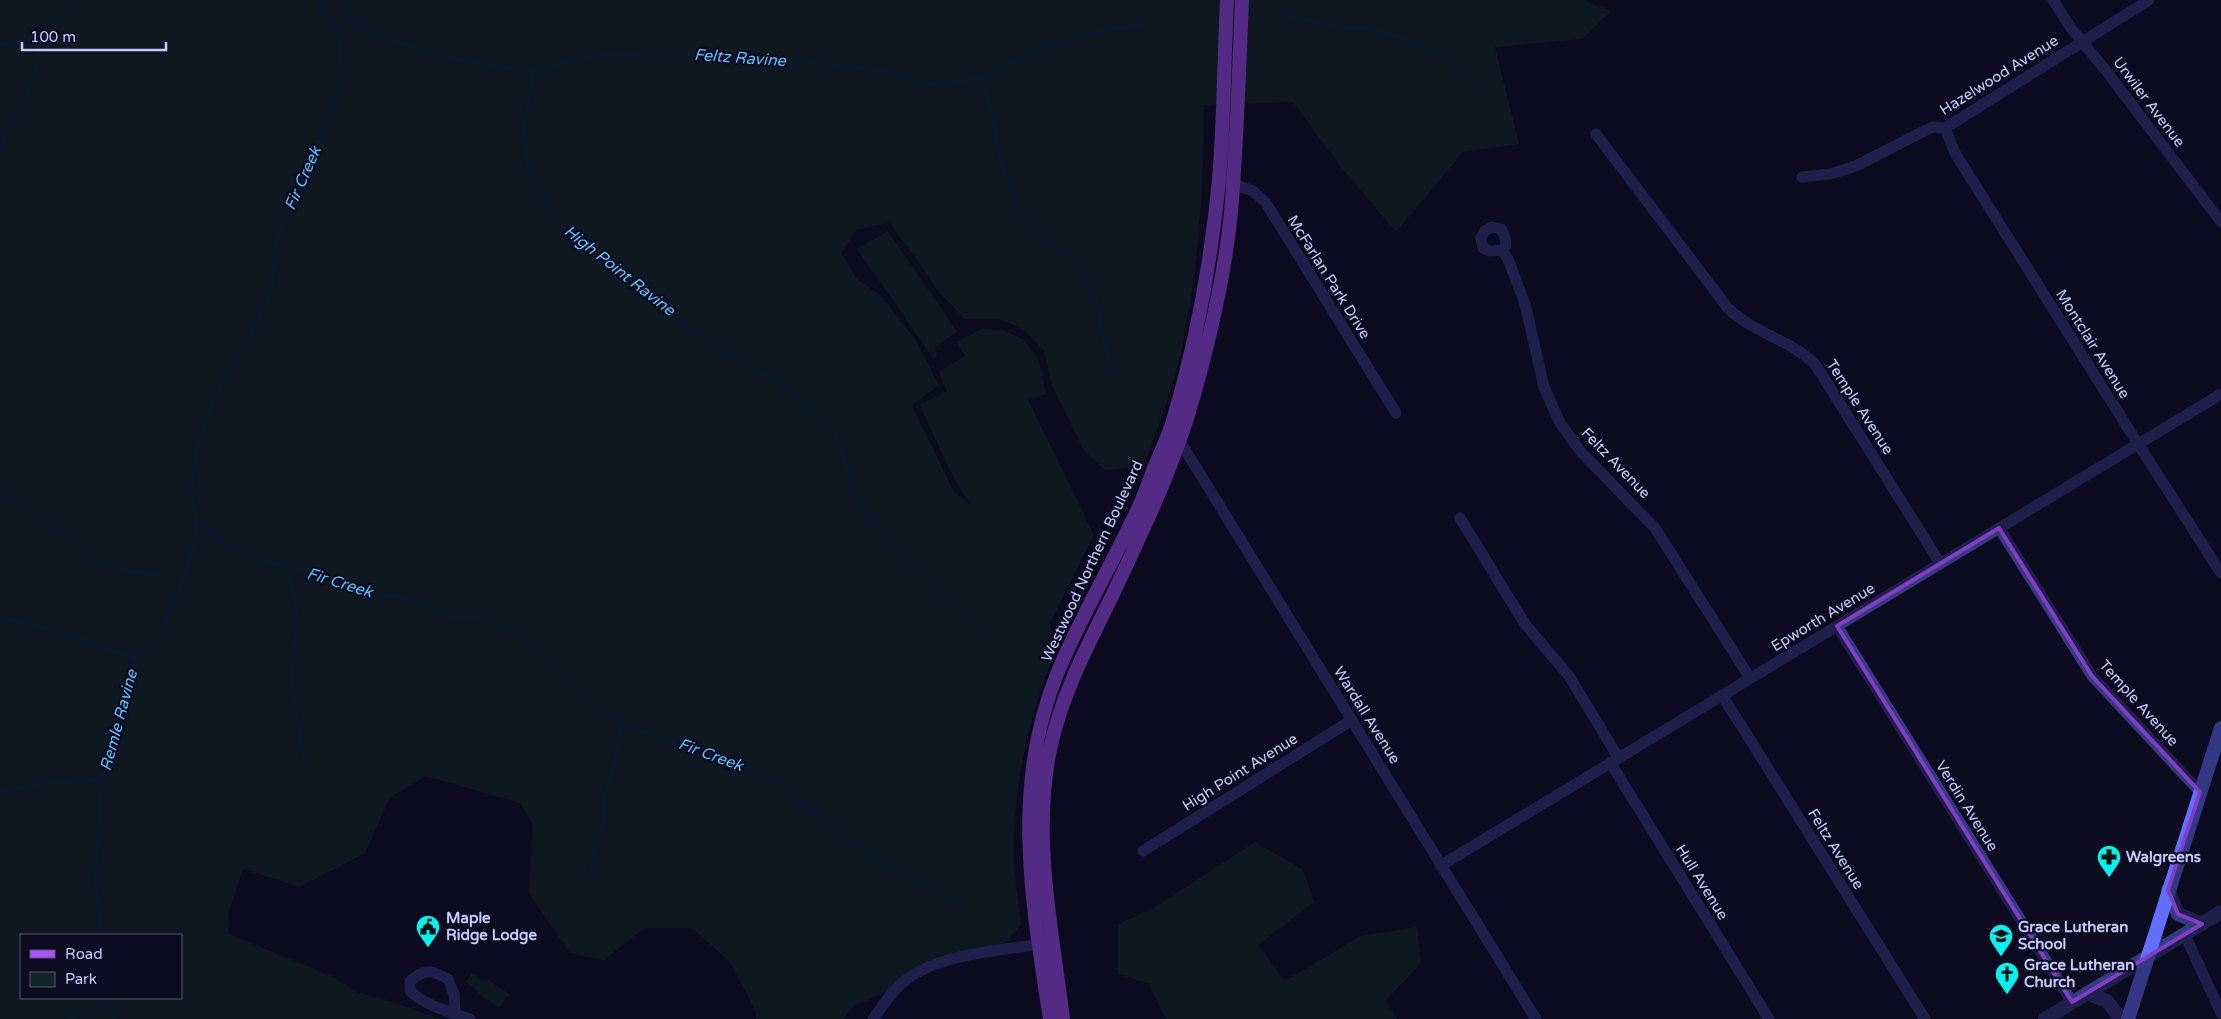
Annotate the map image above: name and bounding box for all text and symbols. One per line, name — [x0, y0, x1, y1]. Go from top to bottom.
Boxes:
scale bar — [22, 20, 166, 52]
text: 100 m — [30, 28, 76, 46]
street label: Hazelwood Avenue — [1936, 31, 2062, 119]
water label: Feltz Ravine — [693, 45, 787, 71]
street label: Urwiler Avenue — [2109, 53, 2189, 151]
water label: Fir Creek — [280, 142, 326, 213]
street label: McFarlan Park Drive — [1284, 212, 1374, 342]
water label: High Point Ravine — [560, 221, 680, 321]
street label: Montclair Avenue — [2052, 286, 2134, 402]
street label: Temple Avenue — [1823, 356, 1897, 458]
street label: Feltz Avenue — [1578, 424, 1654, 502]
street label: Westwood Northern Boulevard — [1037, 458, 1147, 664]
water label: Fir Creek — [304, 564, 376, 603]
street label: Epworth Avenue — [1768, 579, 1878, 655]
street label: Temple Avenue — [2096, 656, 2182, 750]
street label: Wardall Avenue — [1330, 663, 1404, 767]
water label: Remle Ravine — [96, 667, 142, 773]
street label: High Point Avenue — [1179, 729, 1301, 815]
water label: Fir Creek — [675, 734, 747, 776]
street label: Verdin Avenue — [1932, 757, 2002, 855]
street label: Feltz Avenue — [1804, 805, 1868, 893]
street label: Hull Avenue — [1672, 841, 1732, 923]
pharmacy icon: Walgreens — [2096, 844, 2122, 878]
place label: Walgreens — [2126, 848, 2201, 867]
place label: Maple Ridge Lodge — [446, 909, 537, 945]
public building icon: Maple Ridge Lodge — [415, 914, 441, 948]
place label: Grace Lutheran School — [2018, 918, 2128, 953]
school or university icon: Grace Lutheran School — [1988, 923, 2014, 957]
legend — [20, 934, 182, 999]
text: Road — [65, 945, 103, 963]
place label: Grace Lutheran Church — [2024, 956, 2134, 991]
church icon: Grace Lutheran Church — [1994, 961, 2020, 995]
text: Park — [65, 970, 97, 988]

